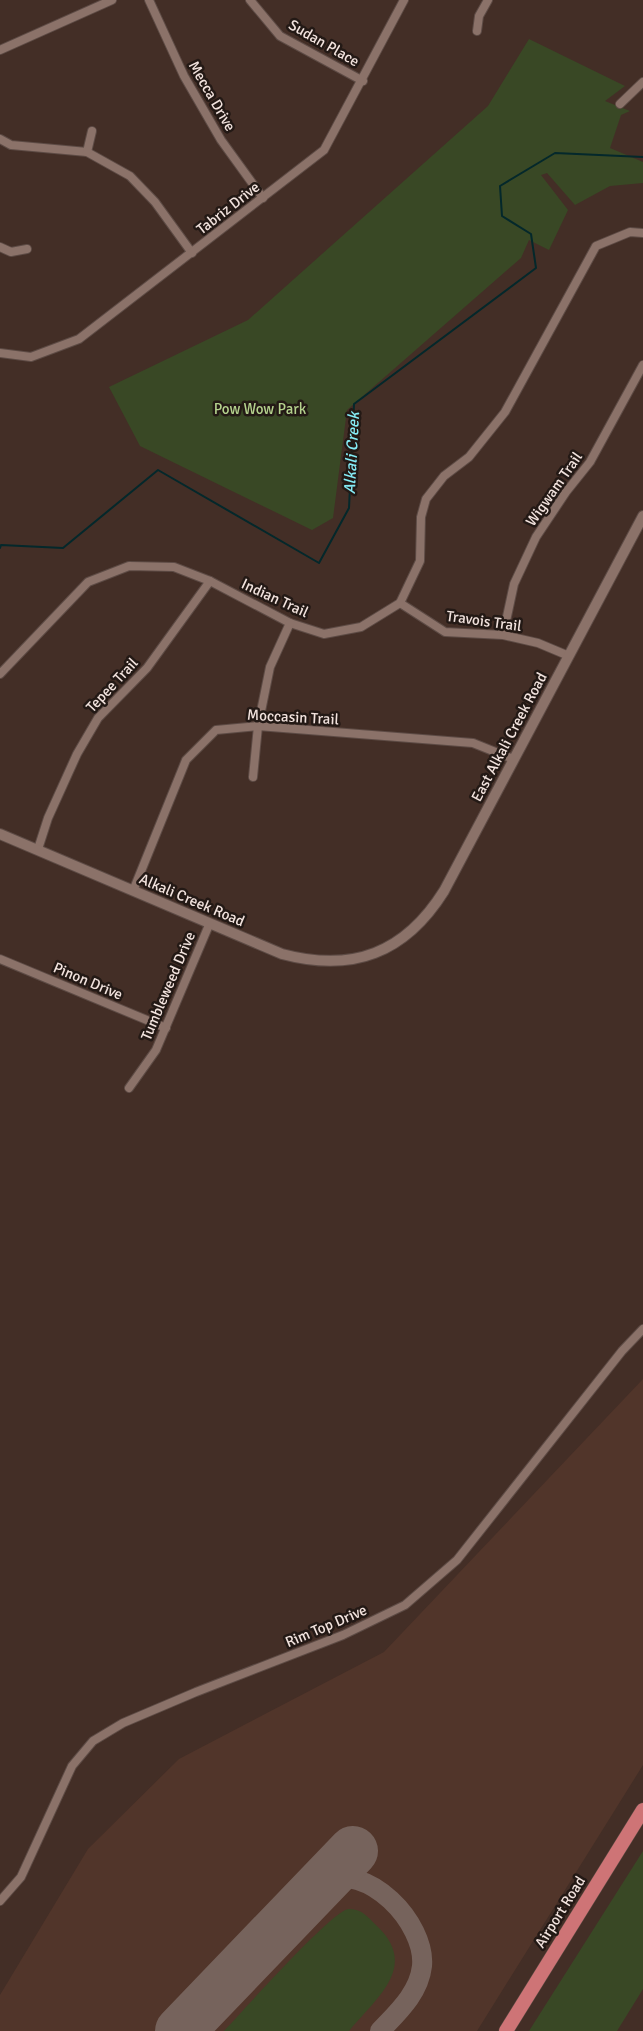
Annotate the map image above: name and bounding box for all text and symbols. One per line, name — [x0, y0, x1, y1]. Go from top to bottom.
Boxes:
street label: Sudan Place — [285, 16, 363, 70]
street label: Mecca Drive — [185, 58, 239, 134]
street label: Tabriz Drive — [193, 178, 263, 238]
park label: Pow Wow Park — [214, 400, 307, 418]
water label: Alkali Creek — [340, 409, 364, 495]
street label: Wigwam Trail — [522, 448, 586, 530]
street label: Indian Trail — [239, 575, 311, 621]
street label: Travois Trail — [445, 607, 523, 635]
street label: Tepee Trail — [82, 654, 142, 716]
street label: East Alkali Creek Road — [467, 669, 551, 805]
street label: Moccasin Trail — [247, 706, 339, 728]
street label: Alkali Creek Road — [137, 870, 247, 930]
street label: Tumbleweed Drive — [137, 929, 199, 1043]
street label: Pinon Drive — [51, 958, 125, 1004]
street label: Rim Top Drive — [282, 1601, 370, 1651]
street label: Airport Road — [531, 1873, 589, 1951]

